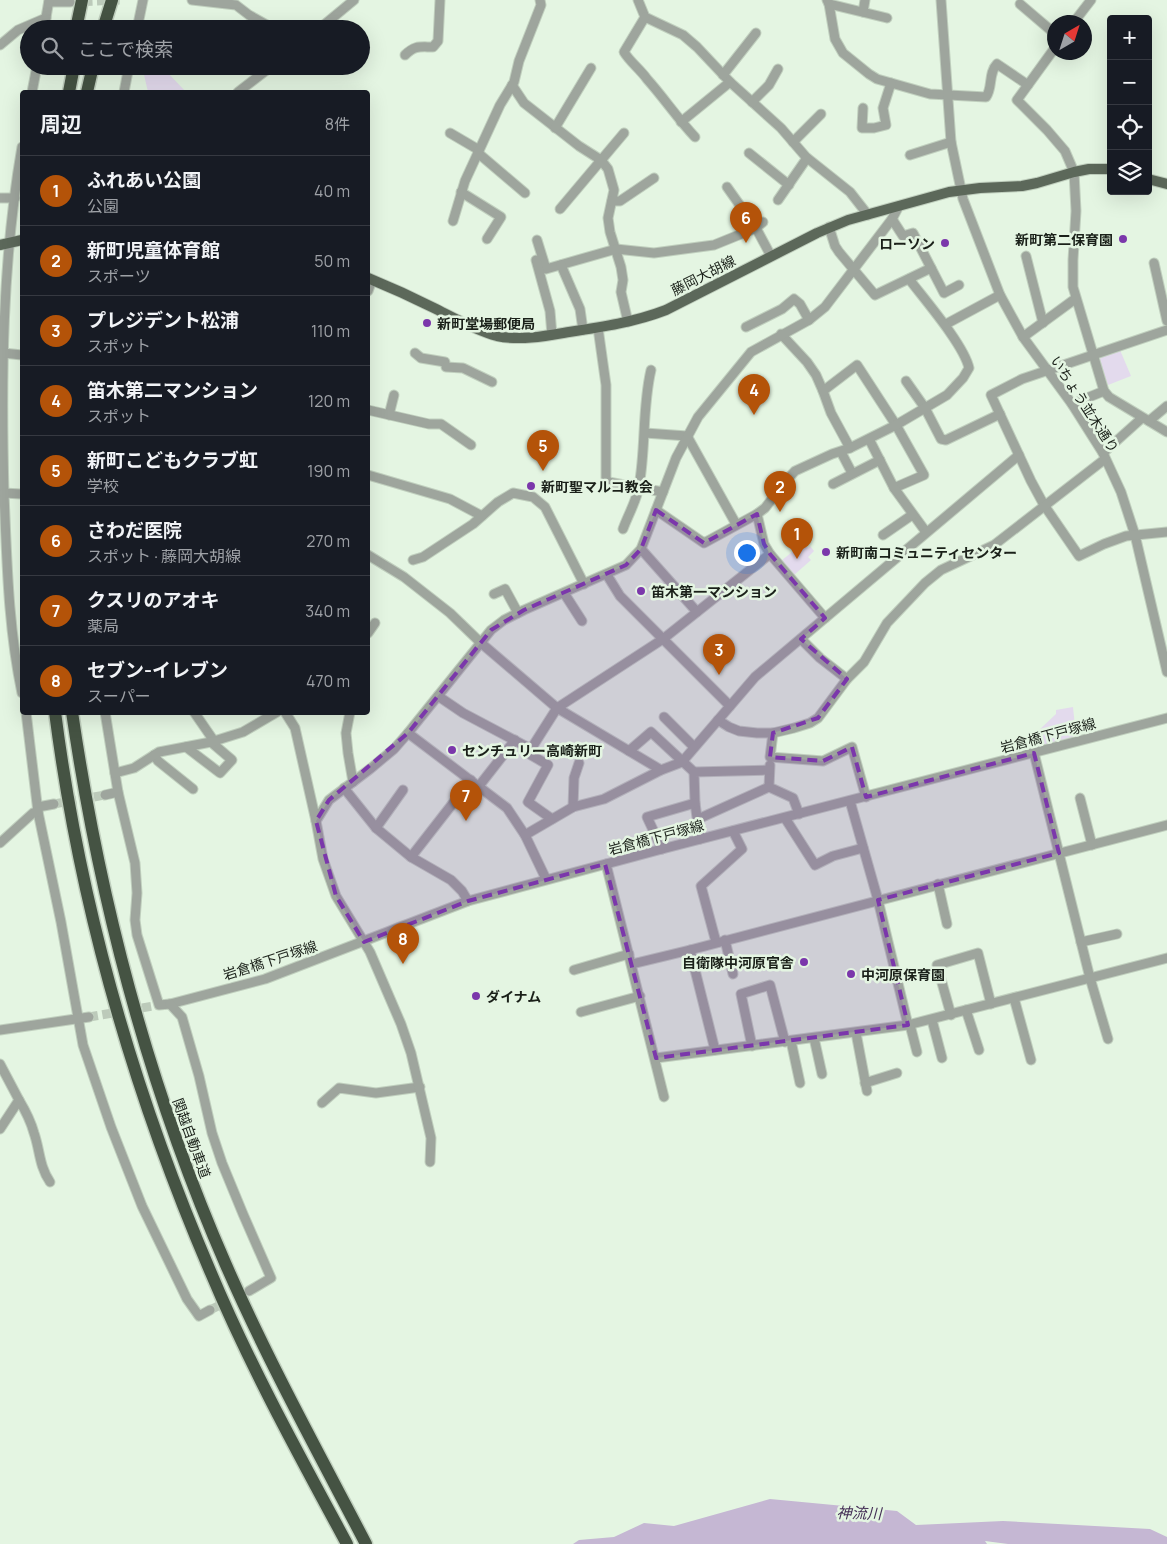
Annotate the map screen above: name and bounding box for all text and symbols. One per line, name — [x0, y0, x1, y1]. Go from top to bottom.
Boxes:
north arrow — [1047, 15, 1092, 60]
map controls — [1107, 15, 1152, 195]
button: + — [1107, 15, 1152, 60]
search box — [20, 20, 370, 75]
icon: search — [38, 34, 66, 62]
text: ここで検索 — [78, 36, 173, 62]
button: − — [1107, 60, 1152, 105]
button: locate — [1107, 105, 1152, 150]
text: 周辺 — [40, 110, 82, 138]
text: 8件 — [325, 113, 350, 135]
button: layers — [1107, 150, 1152, 195]
text: ふれあい公園 — [87, 167, 201, 193]
text: 1 — [52, 180, 60, 202]
text: 40 m — [314, 180, 350, 202]
text: 公園 — [87, 195, 119, 217]
pin: 6 — [730, 202, 762, 243]
place label: 新町第二保育園 — [1015, 230, 1113, 249]
marker: 新町第二保育園 — [1117, 233, 1129, 245]
place label: ローソン — [879, 234, 935, 253]
text: 新町児童体育館 — [87, 237, 220, 263]
marker: ローソン — [939, 237, 951, 249]
text: 2 — [51, 250, 61, 272]
text: 50 m — [314, 250, 350, 272]
street label: 藤岡大胡線 — [668, 251, 738, 299]
text: スポーツ — [87, 265, 151, 287]
text: プレジデント松浦 — [87, 307, 239, 333]
place label: 新町堂場郵便局 — [437, 314, 535, 333]
marker: 新町堂場郵便局 — [421, 317, 433, 329]
text: 3 — [51, 320, 61, 342]
text: 110 m — [311, 320, 350, 342]
text: スポット — [87, 335, 151, 357]
street label: いちょう並木通り — [1047, 352, 1123, 456]
pin: 4 — [738, 374, 770, 415]
text: 笛木第二マンション — [87, 377, 258, 403]
text: 4 — [51, 390, 61, 412]
text: 120 m — [308, 390, 350, 412]
text: スポット — [87, 405, 151, 427]
pin: 5 — [527, 430, 559, 471]
text: 新町こどもクラブ虹 — [87, 447, 258, 473]
text: 5 — [51, 460, 61, 482]
text: 190 m — [307, 460, 350, 482]
pin: 2 — [764, 471, 796, 512]
text: 学校 — [87, 475, 119, 497]
place label: 新町聖マルコ教会 — [541, 477, 653, 496]
marker: 新町聖マルコ教会 — [525, 480, 537, 492]
text: さわだ医院 — [87, 517, 182, 543]
pin: 1 — [781, 518, 813, 559]
text: 6 — [51, 530, 61, 552]
text: 270 m — [306, 530, 350, 552]
your location — [734, 540, 760, 566]
place label: 新町南コミュニティセンター — [836, 543, 1017, 562]
text: スポット · 藤岡大胡線 — [87, 545, 241, 567]
marker: 新町南コミュニティセンター — [820, 546, 832, 558]
place label: 笛木第一マンション — [651, 582, 777, 601]
marker: 笛木第一マンション — [635, 585, 647, 597]
text: クスリのアオキ — [87, 587, 219, 613]
text: 7 — [52, 600, 60, 622]
text: 340 m — [305, 600, 350, 622]
text: 薬局 — [87, 615, 119, 637]
pin: 3 — [703, 634, 735, 675]
text: セブン-イレブン — [87, 657, 228, 683]
text: 8 — [51, 670, 61, 692]
text: 470 m — [306, 670, 350, 692]
text: スーパー — [87, 685, 151, 707]
street label: 岩倉橋下戸塚線 — [998, 713, 1098, 757]
place label: センチュリー高崎新町 — [462, 741, 602, 760]
marker: センチュリー高崎新町 — [446, 744, 458, 756]
pin: 7 — [450, 780, 482, 821]
street label: 岩倉橋下戸塚線 — [606, 815, 706, 859]
pin: 8 — [387, 923, 419, 964]
street label: 岩倉橋下戸塚線 — [220, 936, 320, 984]
place label: 自衛隊中河原官舎 — [682, 953, 794, 972]
marker: 自衛隊中河原官舎 — [798, 956, 810, 968]
place label: 中河原保育園 — [861, 965, 945, 984]
marker: 中河原保育園 — [845, 968, 857, 980]
place label: ダイナム — [486, 987, 541, 1006]
marker: ダイナム — [470, 990, 482, 1002]
street label: 関越自動車道 — [169, 1095, 215, 1181]
water label: 神流川 — [836, 1502, 884, 1524]

